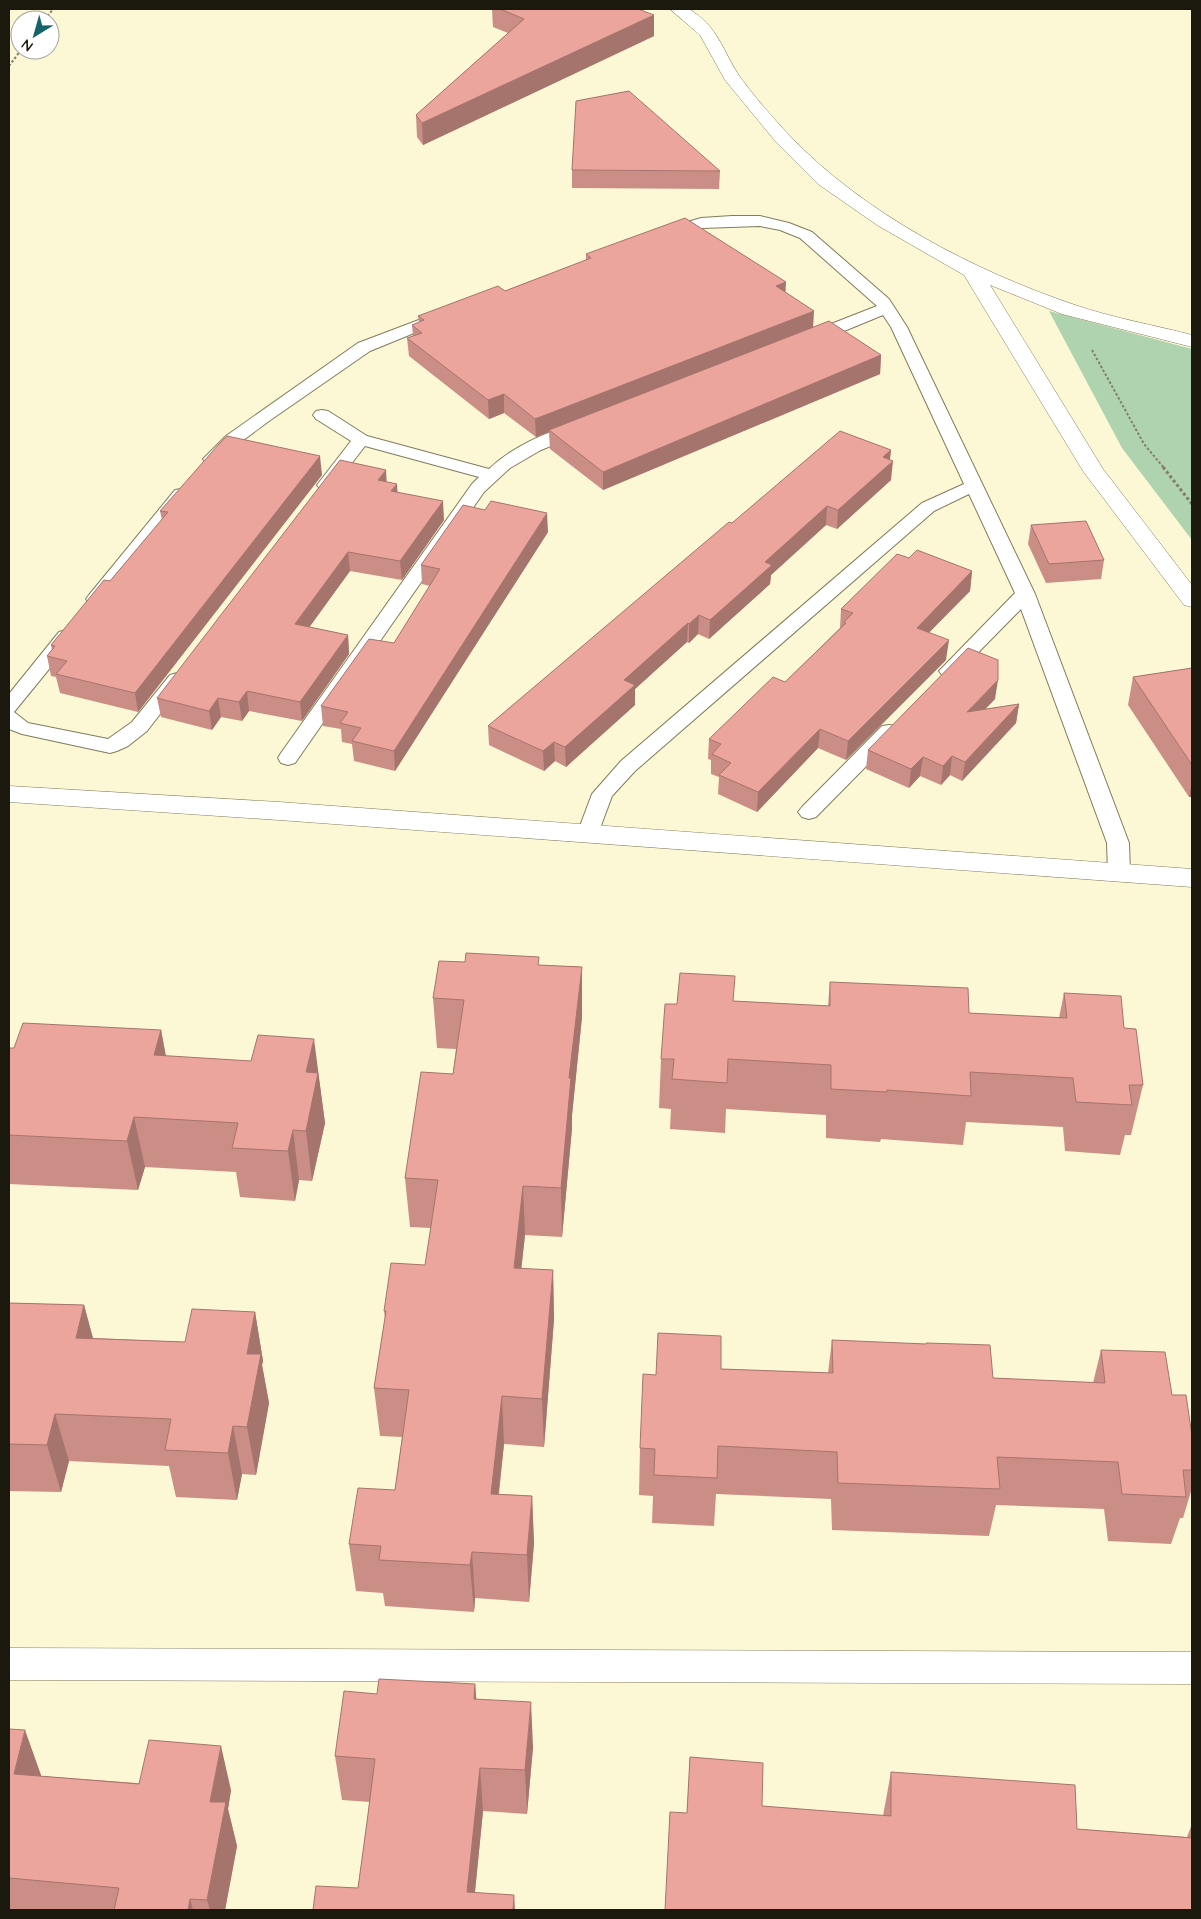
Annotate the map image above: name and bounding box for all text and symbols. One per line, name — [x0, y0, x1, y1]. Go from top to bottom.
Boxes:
north arrow — [10, 10, 60, 60]
text: N — [18, 35, 37, 56]

